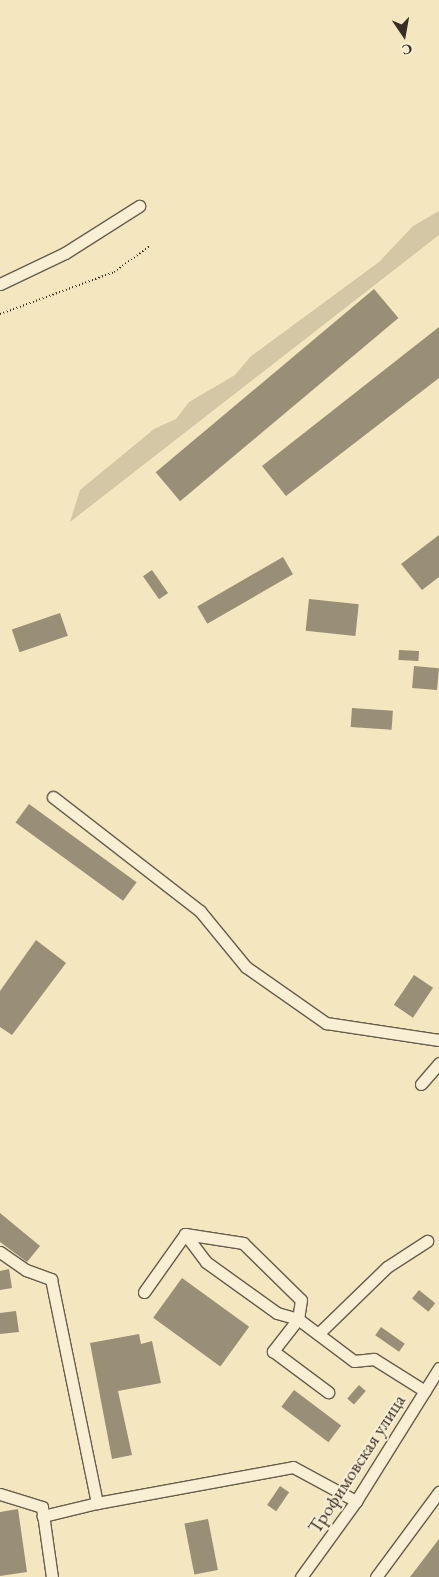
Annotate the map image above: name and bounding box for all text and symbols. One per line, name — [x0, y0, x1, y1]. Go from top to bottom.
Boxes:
north arrow — [379, 10, 429, 60]
text: С — [400, 40, 414, 60]
street label: Трофимовская улица — [304, 1390, 410, 1538]

